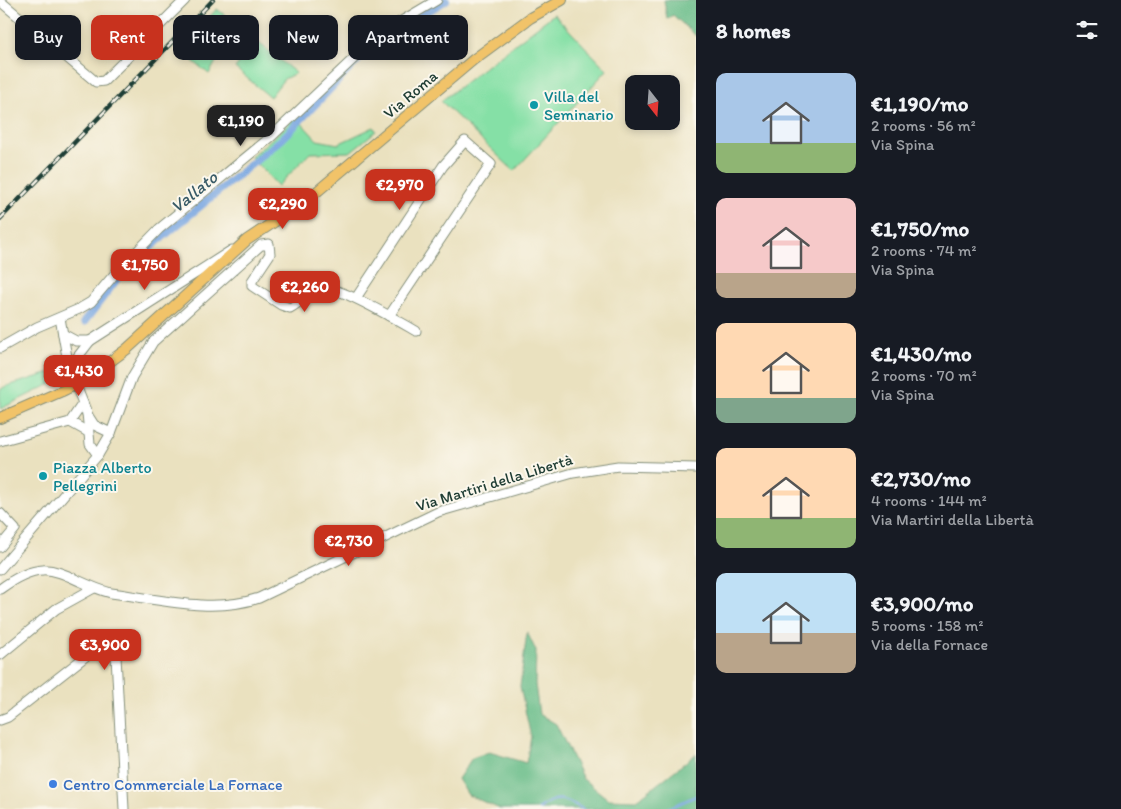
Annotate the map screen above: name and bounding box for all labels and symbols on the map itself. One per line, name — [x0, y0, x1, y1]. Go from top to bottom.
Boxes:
street label: Via Roma — [379, 66, 442, 123]
north arrow — [625, 75, 680, 130]
place label: Villa del Seminario — [544, 87, 614, 124]
marker: Villa del Seminario — [528, 99, 540, 111]
pin: €1,190 — [200, 104, 282, 147]
water label: Vallato — [166, 166, 223, 218]
pin: €2,970 — [359, 168, 441, 211]
pin: €2,290 — [242, 188, 324, 230]
pin: €1,750 — [104, 248, 186, 291]
pin: €2,260 — [264, 270, 346, 313]
pin: €1,430 — [38, 354, 120, 397]
street label: Via Martiri della Libertà — [414, 449, 575, 515]
place label: Piazza Alberto Pellegrini — [53, 458, 152, 495]
marker: Piazza Alberto Pellegrini — [37, 470, 49, 482]
pin: €2,730 — [308, 524, 390, 567]
pin: €3,900 — [64, 628, 146, 671]
place label: Centro Commerciale La Fornace — [63, 775, 283, 794]
marker: Centro Commerciale La Fornace — [47, 778, 59, 790]

